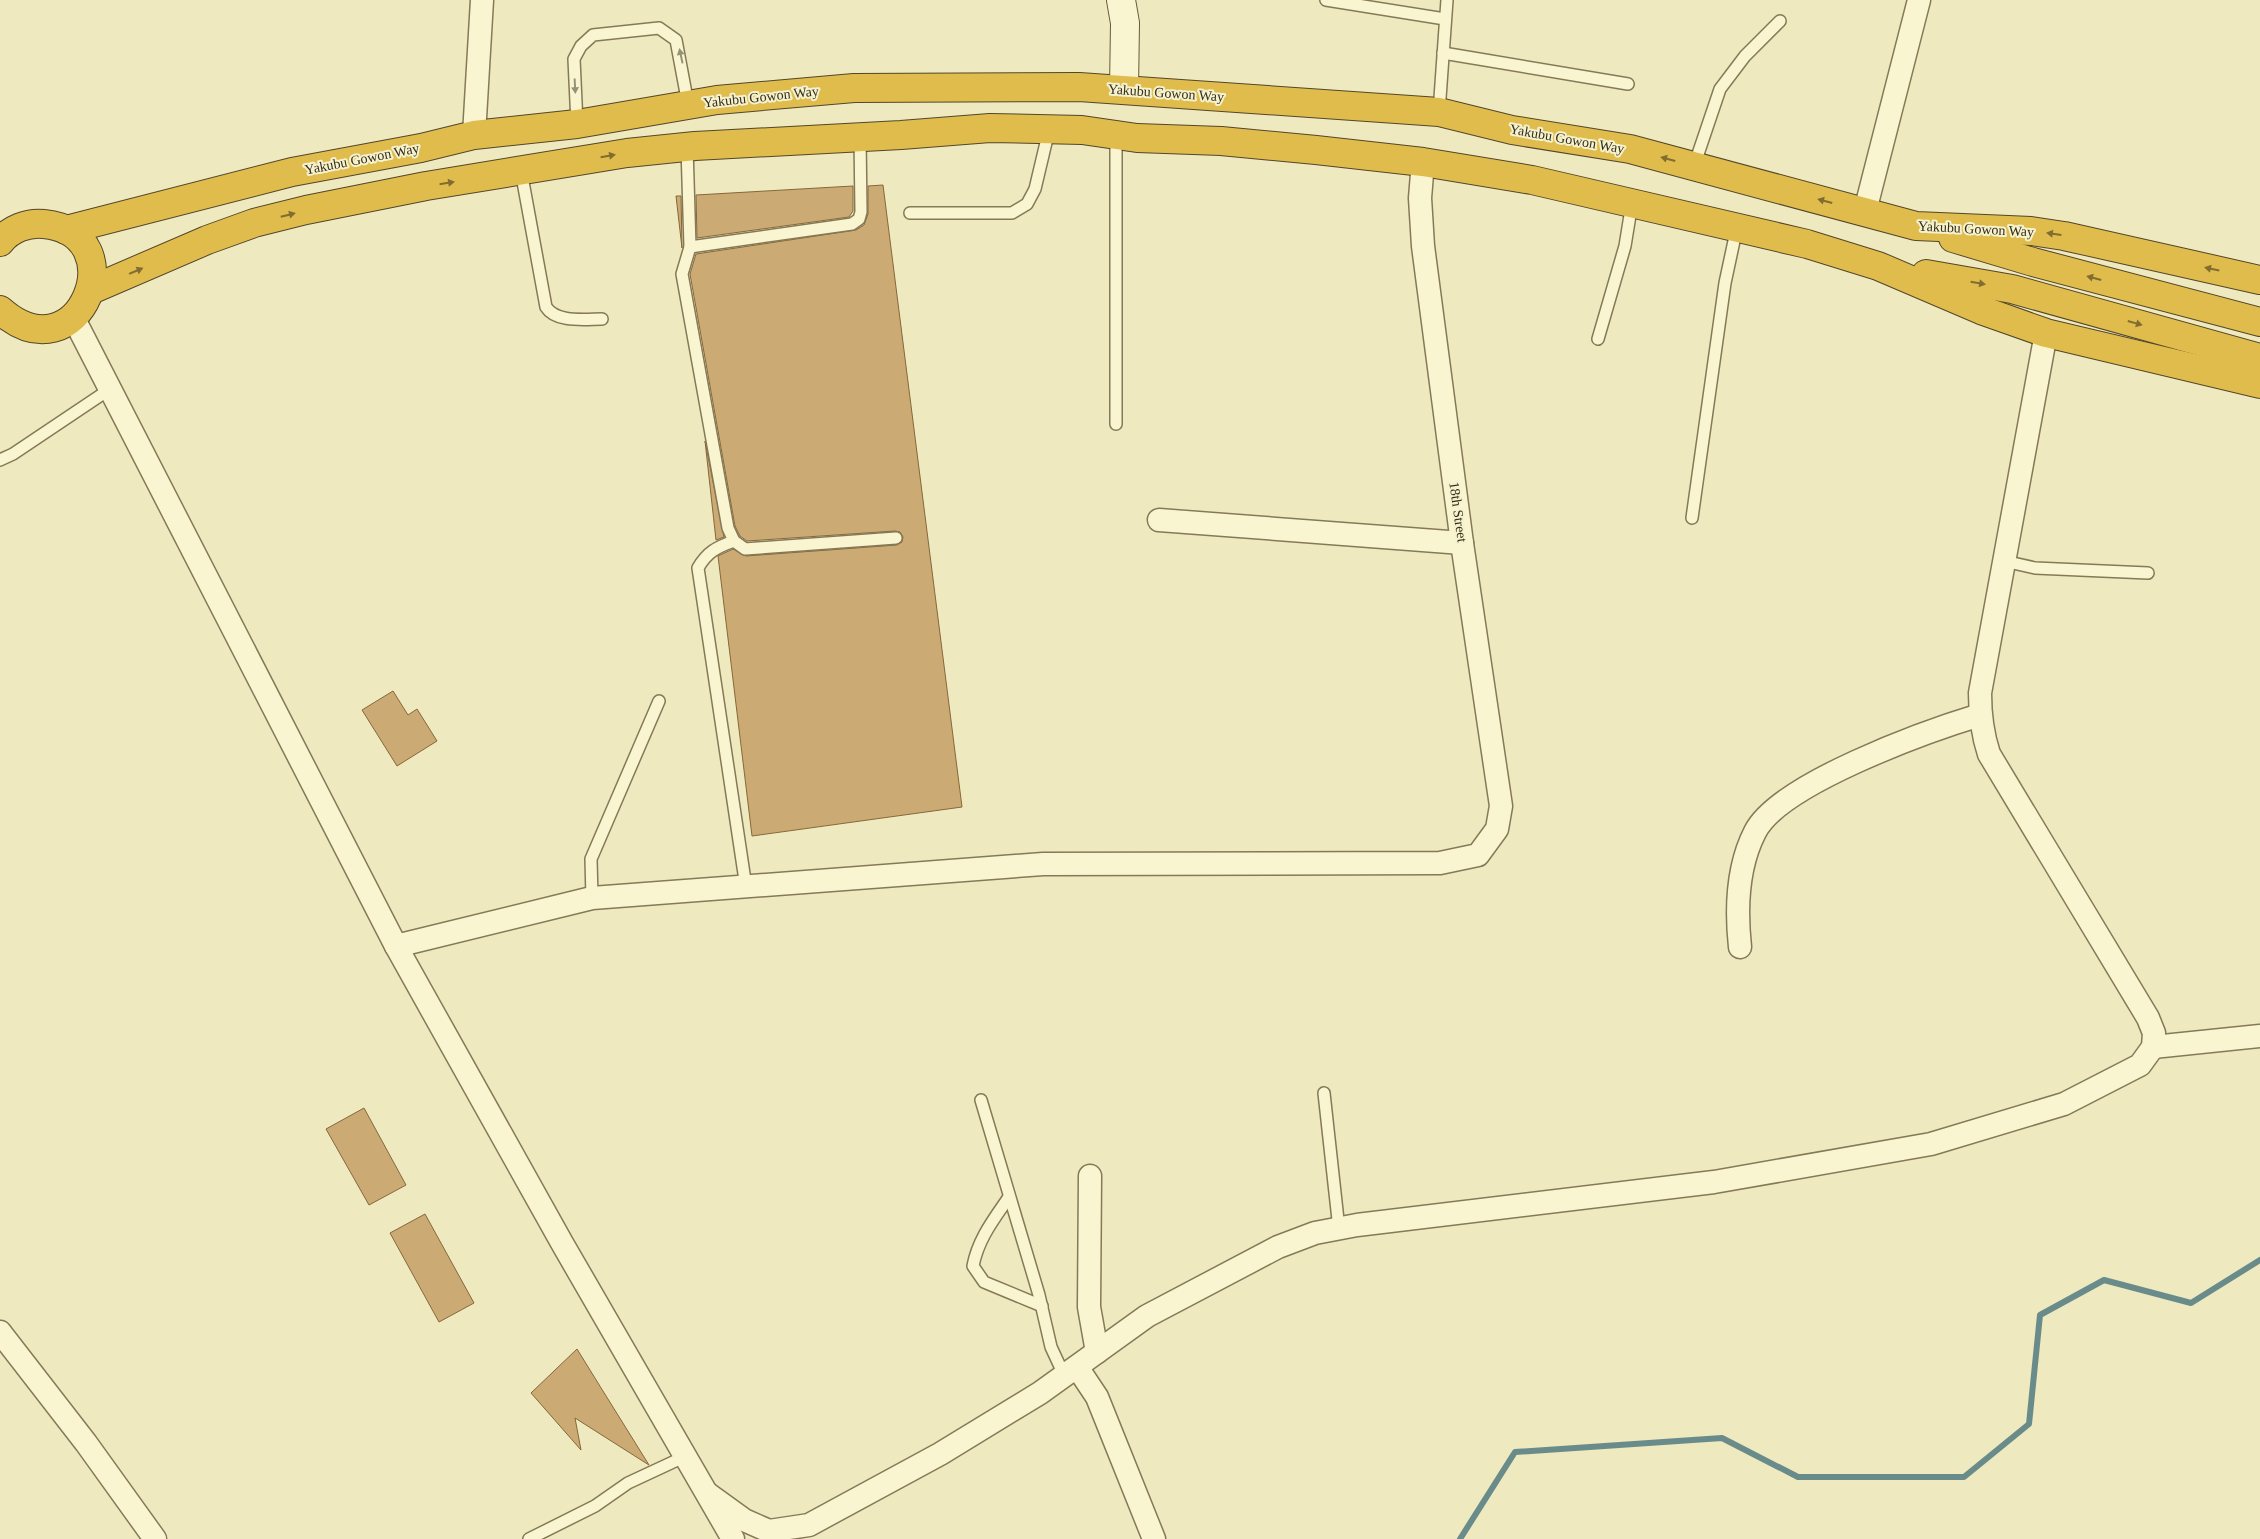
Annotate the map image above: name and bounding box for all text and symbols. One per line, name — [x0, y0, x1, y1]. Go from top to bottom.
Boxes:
one-way arrow — [676, 48, 684, 64]
one-way arrow — [572, 78, 580, 94]
street label: Yakubu Gowon Way — [1108, 81, 1224, 105]
street label: Yakubu Gowon Way — [702, 83, 820, 111]
street label: Yakubu Gowon Way — [1508, 122, 1626, 156]
street label: Yakubu Gowon Way — [304, 141, 420, 177]
one-way arrow — [600, 152, 616, 160]
one-way arrow — [1660, 155, 1676, 163]
one-way arrow — [440, 178, 456, 186]
one-way arrow — [1818, 197, 1833, 205]
one-way arrow — [281, 210, 296, 218]
street label: Yakubu Gowon Way — [1918, 218, 2034, 240]
one-way arrow — [2045, 230, 2061, 238]
one-way arrow — [2204, 265, 2220, 273]
one-way arrow — [129, 266, 143, 274]
one-way arrow — [2087, 274, 2102, 282]
one-way arrow — [1970, 280, 1986, 288]
one-way arrow — [2127, 319, 2143, 327]
street label: 18th Street — [1446, 481, 1470, 543]

